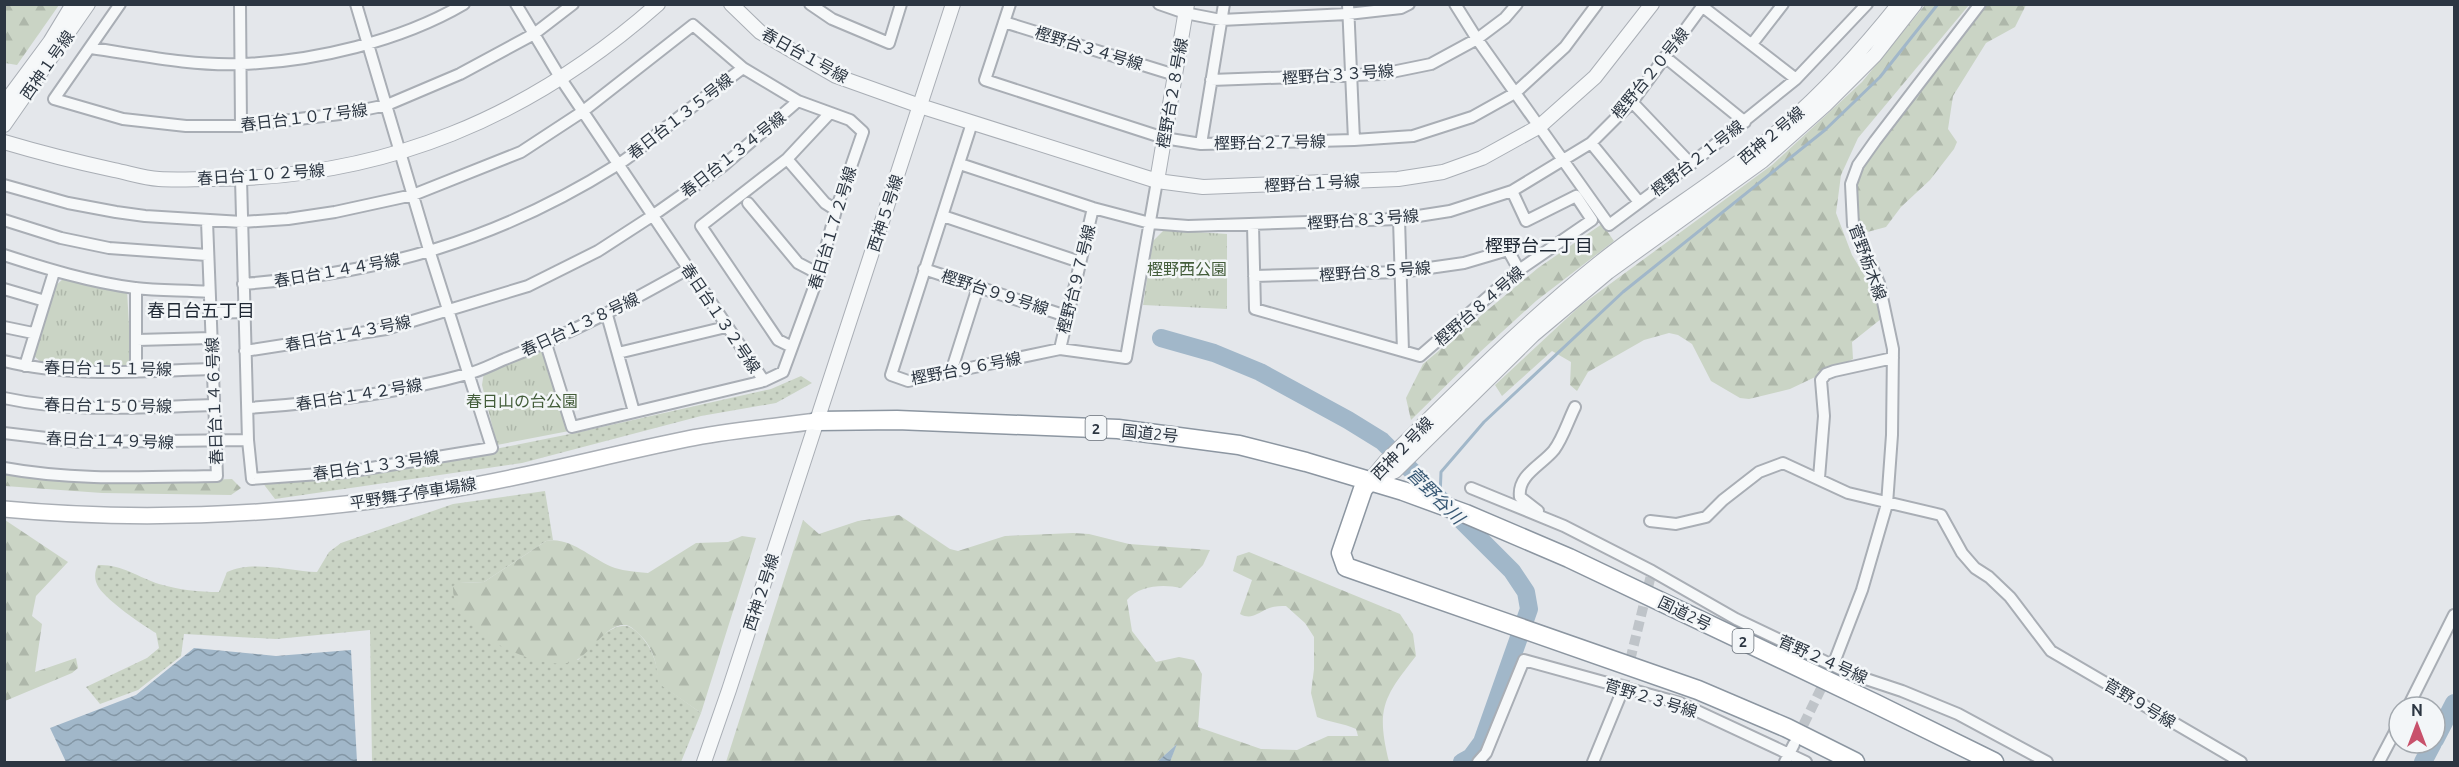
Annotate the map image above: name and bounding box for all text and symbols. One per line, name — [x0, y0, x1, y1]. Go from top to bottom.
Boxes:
street label: 樫野台３４号線 — [1033, 23, 1145, 73]
street label: 春日台１号線 — [759, 24, 851, 86]
street label: 樫野台２０号線 — [1608, 24, 1692, 122]
street label: 西神１号線 — [17, 27, 77, 103]
street label: 樫野台２８号線 — [1153, 36, 1191, 150]
street label: 樫野台３３号線 — [1282, 61, 1394, 87]
street label: 春日台１３５号線 — [624, 70, 736, 162]
street label: 春日台１０７号線 — [239, 100, 369, 134]
street label: 西神２号線 — [1735, 102, 1807, 168]
street label: 春日台１３４号線 — [677, 108, 789, 200]
street label: 樫野台２１号線 — [1647, 116, 1747, 200]
street label: 樫野台２７号線 — [1214, 132, 1326, 152]
street label: 春日台１０２号線 — [197, 161, 325, 187]
street label: 春日台１７２号線 — [805, 164, 859, 292]
street label: 樫野台１号線 — [1264, 171, 1360, 195]
street label: 西神５号線 — [864, 172, 906, 254]
street label: 樫野台８３号線 — [1307, 206, 1419, 232]
street label: 菅野栃木線 — [1846, 221, 1890, 303]
street label: 樫野台９７号線 — [1054, 222, 1098, 336]
district label: 樫野台二丁目 — [1485, 235, 1593, 255]
street label: 春日台１４４号線 — [272, 250, 402, 290]
street label: 樫野台８５号線 — [1319, 258, 1431, 284]
street label: 春日台１３２号線 — [678, 260, 764, 376]
park label: 樫野西公園 — [1147, 260, 1227, 278]
street label: 樫野台８４号線 — [1431, 262, 1527, 350]
street label: 樫野台９９号線 — [939, 266, 1051, 318]
street label: 春日台１３８号線 — [518, 289, 642, 359]
district label: 春日台五丁目 — [147, 300, 255, 320]
street label: 春日台１４３号線 — [283, 312, 413, 354]
street label: 春日台１４６号線 — [203, 337, 225, 465]
street label: 樫野台９６号線 — [909, 348, 1023, 388]
street label: 春日台１５１号線 — [44, 358, 172, 378]
street label: 春日台１４２号線 — [294, 375, 424, 413]
park label: 春日山の台公園 — [466, 392, 578, 410]
street label: 春日台１５０号線 — [44, 395, 172, 415]
street label: 西神２号線 — [1368, 413, 1436, 483]
road number: 2 — [1086, 416, 1106, 440]
street label: 国道2号 — [1121, 421, 1179, 445]
street label: 春日台１４９号線 — [46, 429, 174, 451]
street label: 春日台１３３号線 — [311, 447, 441, 483]
water label: 菅野谷川 — [1403, 462, 1470, 529]
street label: 平野舞子停車場線 — [348, 474, 478, 512]
street label: 西神２号線 — [740, 551, 782, 633]
street label: 国道2号 — [1655, 592, 1715, 634]
road number: 2 — [1732, 629, 1754, 653]
street label: 菅野２４号線 — [1775, 631, 1871, 687]
street label: 菅野２３号線 — [1602, 675, 1700, 721]
street label: 菅野９号線 — [2101, 675, 2179, 731]
north arrow — [2387, 695, 2447, 755]
text: N — [2411, 701, 2423, 719]

